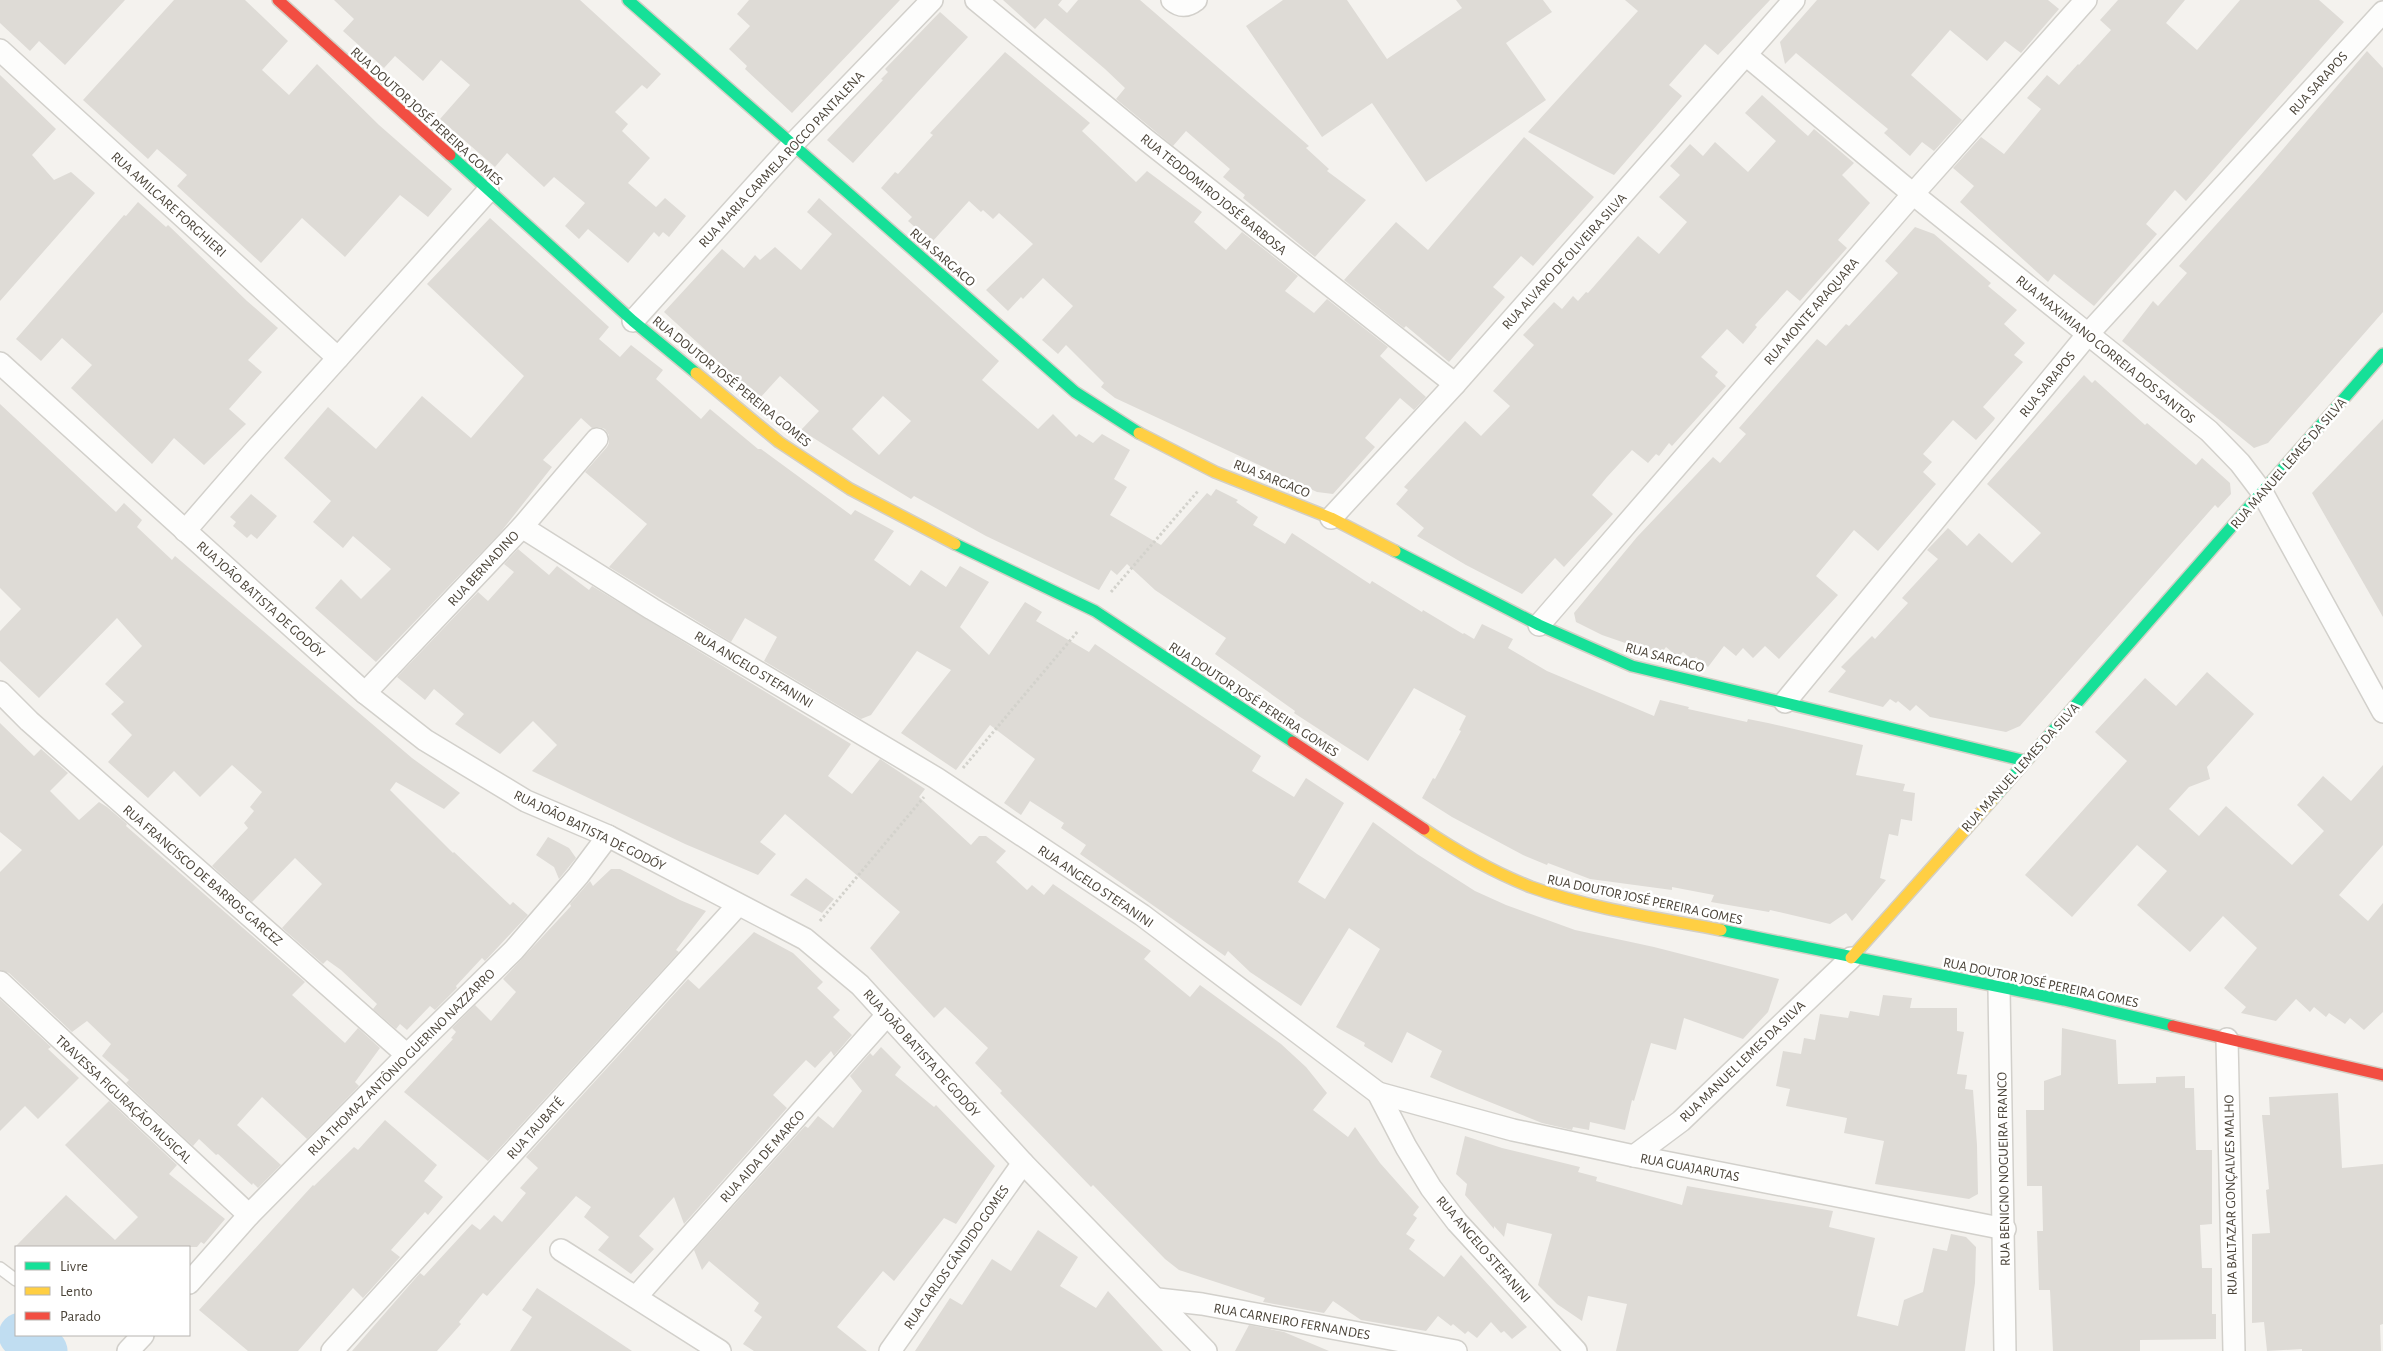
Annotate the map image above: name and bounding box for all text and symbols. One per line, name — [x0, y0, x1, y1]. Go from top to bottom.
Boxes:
street label: RUA DOUTOR JOSÉ PEREIRA GOMES — [348, 43, 507, 189]
street label: RUA SARAPOS — [2287, 49, 2351, 118]
street label: RUA MARIA CARMELA ROCCO PANTALENA — [696, 69, 867, 251]
street label: RUA TEODOMIRO JOSÉ BARBOSA — [1138, 129, 1291, 258]
street label: RUA AMILCARE FORGHIERI — [108, 150, 229, 260]
street label: RUA ALVARO DE OLIVEIRA SILVA — [1500, 191, 1630, 333]
street label: RUA SARGACO — [907, 226, 978, 290]
street label: RUA MONTE ARAQUARA — [1762, 255, 1862, 368]
street label: RUA MAXIMIANO CORREIA DOS SANTOS — [2013, 273, 2198, 426]
street label: RUA DOUTOR JOSÉ PEREIRA GOMES — [650, 311, 815, 450]
street label: RUA SARAPOS — [2017, 349, 2078, 420]
street label: RUA MANUEL LEMES DA SILVA — [2228, 395, 2349, 532]
street label: RUA SARGACO — [1231, 457, 1312, 501]
street label: RUA BERNADINO — [445, 528, 522, 609]
street label: RUA JOÃO BATISTA DE GODÓY — [194, 536, 329, 661]
street label: RUA ANGELO STEFANINI — [692, 629, 815, 711]
street label: RUA DOUTOR JOSÉ PEREIRA GOMES — [1166, 637, 1342, 760]
street label: RUA SARGACO — [1624, 641, 1706, 675]
street label: RUA MANUEL LEMES DA SILVA — [1959, 700, 2082, 835]
street label: RUA JOÃO BATISTA DE GODÓY — [511, 785, 669, 874]
street label: RUA FRANCISCO DE BARROS GARCEZ — [120, 803, 285, 949]
street label: RUA ANGELO STEFANINI — [1035, 843, 1156, 931]
street label: RUA DOUTOR JOSÉ PEREIRA GOMES — [1546, 869, 1744, 928]
street label: RUA DOUTOR JOSÉ PEREIRA GOMES — [1942, 952, 2140, 1011]
street label: RUA THOMAZ ANTÔNIO GUERINO NAZZARRO — [304, 965, 498, 1159]
street label: RUA JOÃO BATISTA DE GODÓY — [860, 985, 985, 1121]
street label: RUA MANUEL LEMES DA SILVA — [1677, 998, 1808, 1125]
street label: TRAVESSA FIGURAÇÃO MUSICAL — [52, 1032, 196, 1167]
street label: RUA BENIGNO NOGUEIRA FRANCO — [1995, 1072, 2013, 1266]
street label: RUA TAUBATÉ — [502, 1093, 567, 1162]
street label: RUA BALTAZAR GONÇALVES MALHO — [2222, 1094, 2240, 1295]
street label: RUA AIDA DE MARCO — [718, 1108, 808, 1205]
street label: RUA GUAJARUTAS — [1639, 1151, 1741, 1184]
street label: RUA CARLOS CÂNDIDO GOMES — [900, 1182, 1012, 1332]
street label: RUA ANGELO STEFANINI — [1433, 1194, 1533, 1306]
legend — [15, 1246, 190, 1336]
text: Livre — [60, 1259, 88, 1274]
text: Lento — [60, 1284, 93, 1299]
street label: RUA CARNEIRO FERNANDES — [1212, 1301, 1371, 1343]
text: Parado — [60, 1309, 101, 1324]

